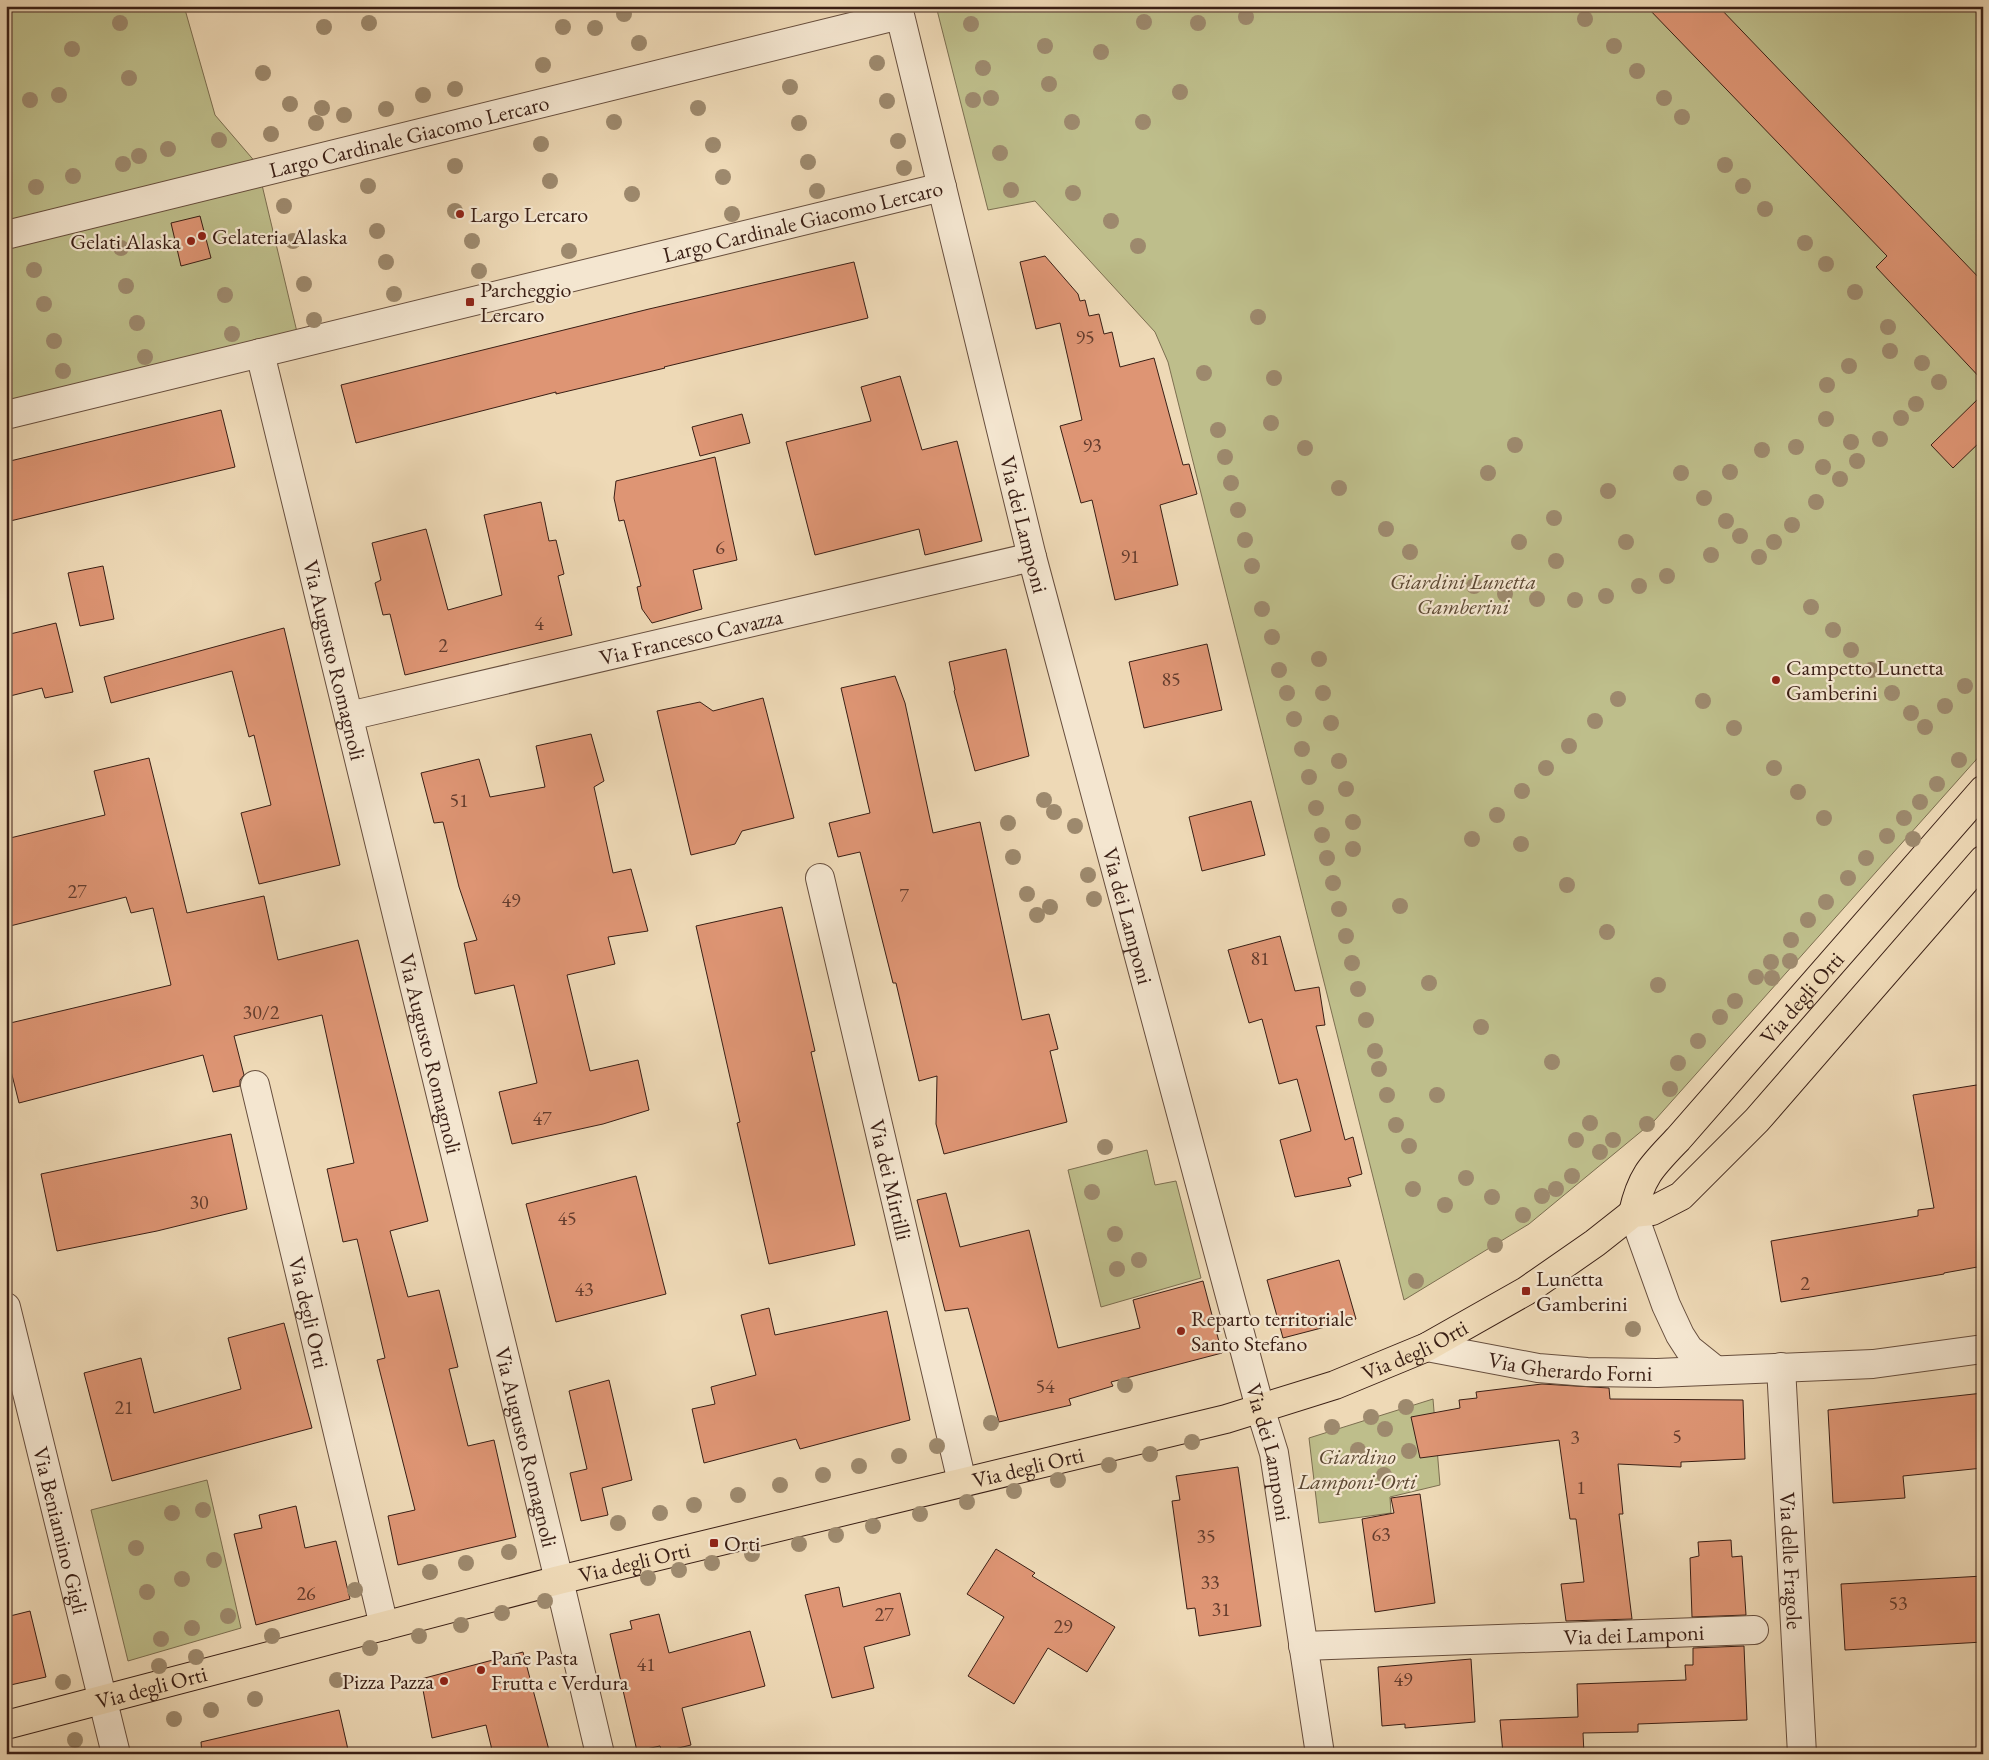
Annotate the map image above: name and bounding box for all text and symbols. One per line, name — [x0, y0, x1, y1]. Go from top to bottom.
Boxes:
street label: Largo Cardinale Giacomo Lercaro — [266, 87, 552, 184]
street label: Largo Cardinale Giacomo Lercaro — [660, 173, 946, 269]
place label: Largo Lercaro — [470, 200, 588, 229]
marker: Largo Lercaro — [454, 208, 466, 220]
place label: Gelateria Alaska — [212, 222, 348, 251]
place label: Gelati Alaska — [70, 227, 181, 256]
marker: Gelateria Alaska — [196, 230, 208, 242]
marker: Gelati Alaska — [185, 235, 197, 247]
place label: Parcheggio Lercaro — [480, 275, 572, 329]
marker: Parcheggio Lercaro — [464, 296, 476, 308]
house number: 95 — [1075, 324, 1095, 350]
house number: 93 — [1082, 432, 1102, 458]
street label: Via dei Lamponi — [993, 453, 1056, 596]
house number: 6 — [715, 534, 725, 560]
house number: 91 — [1120, 543, 1140, 569]
street label: Via Augusto Romagnoli — [296, 557, 373, 763]
park label: Giardini Lunetta Gamberini — [1390, 567, 1536, 621]
street label: Via Francesco Cavazza — [597, 601, 785, 672]
house number: 4 — [534, 610, 544, 636]
house number: 2 — [438, 632, 448, 658]
place label: Campetto Lunetta Gamberini — [1786, 653, 1944, 707]
house number: 85 — [1161, 666, 1181, 692]
marker: Campetto Lunetta Gamberini — [1770, 674, 1782, 686]
house number: 51 — [449, 787, 469, 813]
street label: Via dei Lamponi — [1096, 844, 1160, 987]
house number: 27 — [67, 878, 87, 904]
house number: 7 — [899, 882, 909, 908]
house number: 49 — [501, 887, 521, 913]
house number: 81 — [1250, 945, 1270, 971]
street label: Via degli Orti — [1753, 945, 1850, 1050]
street label: Via Augusto Romagnoli — [392, 950, 469, 1157]
house number: 30/2 — [243, 999, 280, 1025]
house number: 47 — [532, 1105, 552, 1131]
street label: Via dei Mirtilli — [863, 1116, 919, 1243]
house number: 30 — [189, 1189, 209, 1215]
house number: 45 — [557, 1205, 577, 1231]
street label: Via degli Orti — [282, 1254, 337, 1371]
place label: Lunetta Gamberini — [1536, 1264, 1628, 1318]
house number: 2 — [1800, 1270, 1810, 1296]
house number: 43 — [574, 1276, 594, 1302]
marker: Lunetta Gamberini — [1520, 1285, 1532, 1297]
place label: Reparto territoriale Santo Stefano — [1191, 1304, 1354, 1358]
street label: Via degli Orti — [1357, 1313, 1473, 1387]
marker: Reparto territoriale Santo Stefano — [1175, 1325, 1187, 1337]
street label: Via Augusto Romagnoli — [488, 1344, 565, 1550]
street label: Via Gherardo Forni — [1486, 1344, 1652, 1387]
house number: 54 — [1035, 1373, 1055, 1399]
street label: Via dei Lamponi — [1240, 1380, 1299, 1523]
house number: 21 — [114, 1394, 134, 1420]
house number: 5 — [1672, 1423, 1682, 1449]
house number: 3 — [1570, 1424, 1580, 1450]
street label: Via degli Orti — [969, 1439, 1087, 1494]
park label: Giardino Lamponi-Orti — [1296, 1442, 1418, 1496]
street label: Via Beniamino Gigli — [26, 1444, 96, 1617]
house number: 1 — [1576, 1474, 1586, 1500]
street label: Via delle Fragole — [1773, 1491, 1810, 1631]
house number: 63 — [1371, 1521, 1391, 1547]
house number: 35 — [1196, 1523, 1216, 1549]
place label: Orti — [724, 1529, 760, 1558]
street label: Via degli Orti — [575, 1534, 693, 1589]
marker: Orti — [708, 1537, 720, 1549]
house number: 33 — [1200, 1569, 1220, 1595]
house number: 26 — [296, 1580, 316, 1606]
house number: 53 — [1888, 1590, 1908, 1616]
house number: 31 — [1211, 1596, 1231, 1622]
house number: 27 — [874, 1601, 894, 1627]
house number: 29 — [1053, 1613, 1073, 1639]
street label: Via dei Lamponi — [1563, 1617, 1705, 1651]
place label: Pane Pasta Frutta e Verdura — [491, 1643, 629, 1697]
house number: 41 — [636, 1651, 656, 1677]
street label: Via degli Orti — [92, 1658, 210, 1715]
marker: Pane Pasta Frutta e Verdura — [475, 1664, 487, 1676]
house number: 49 — [1393, 1666, 1413, 1692]
place label: Pizza Pazza — [342, 1667, 434, 1696]
marker: Pizza Pazza — [438, 1675, 450, 1687]

